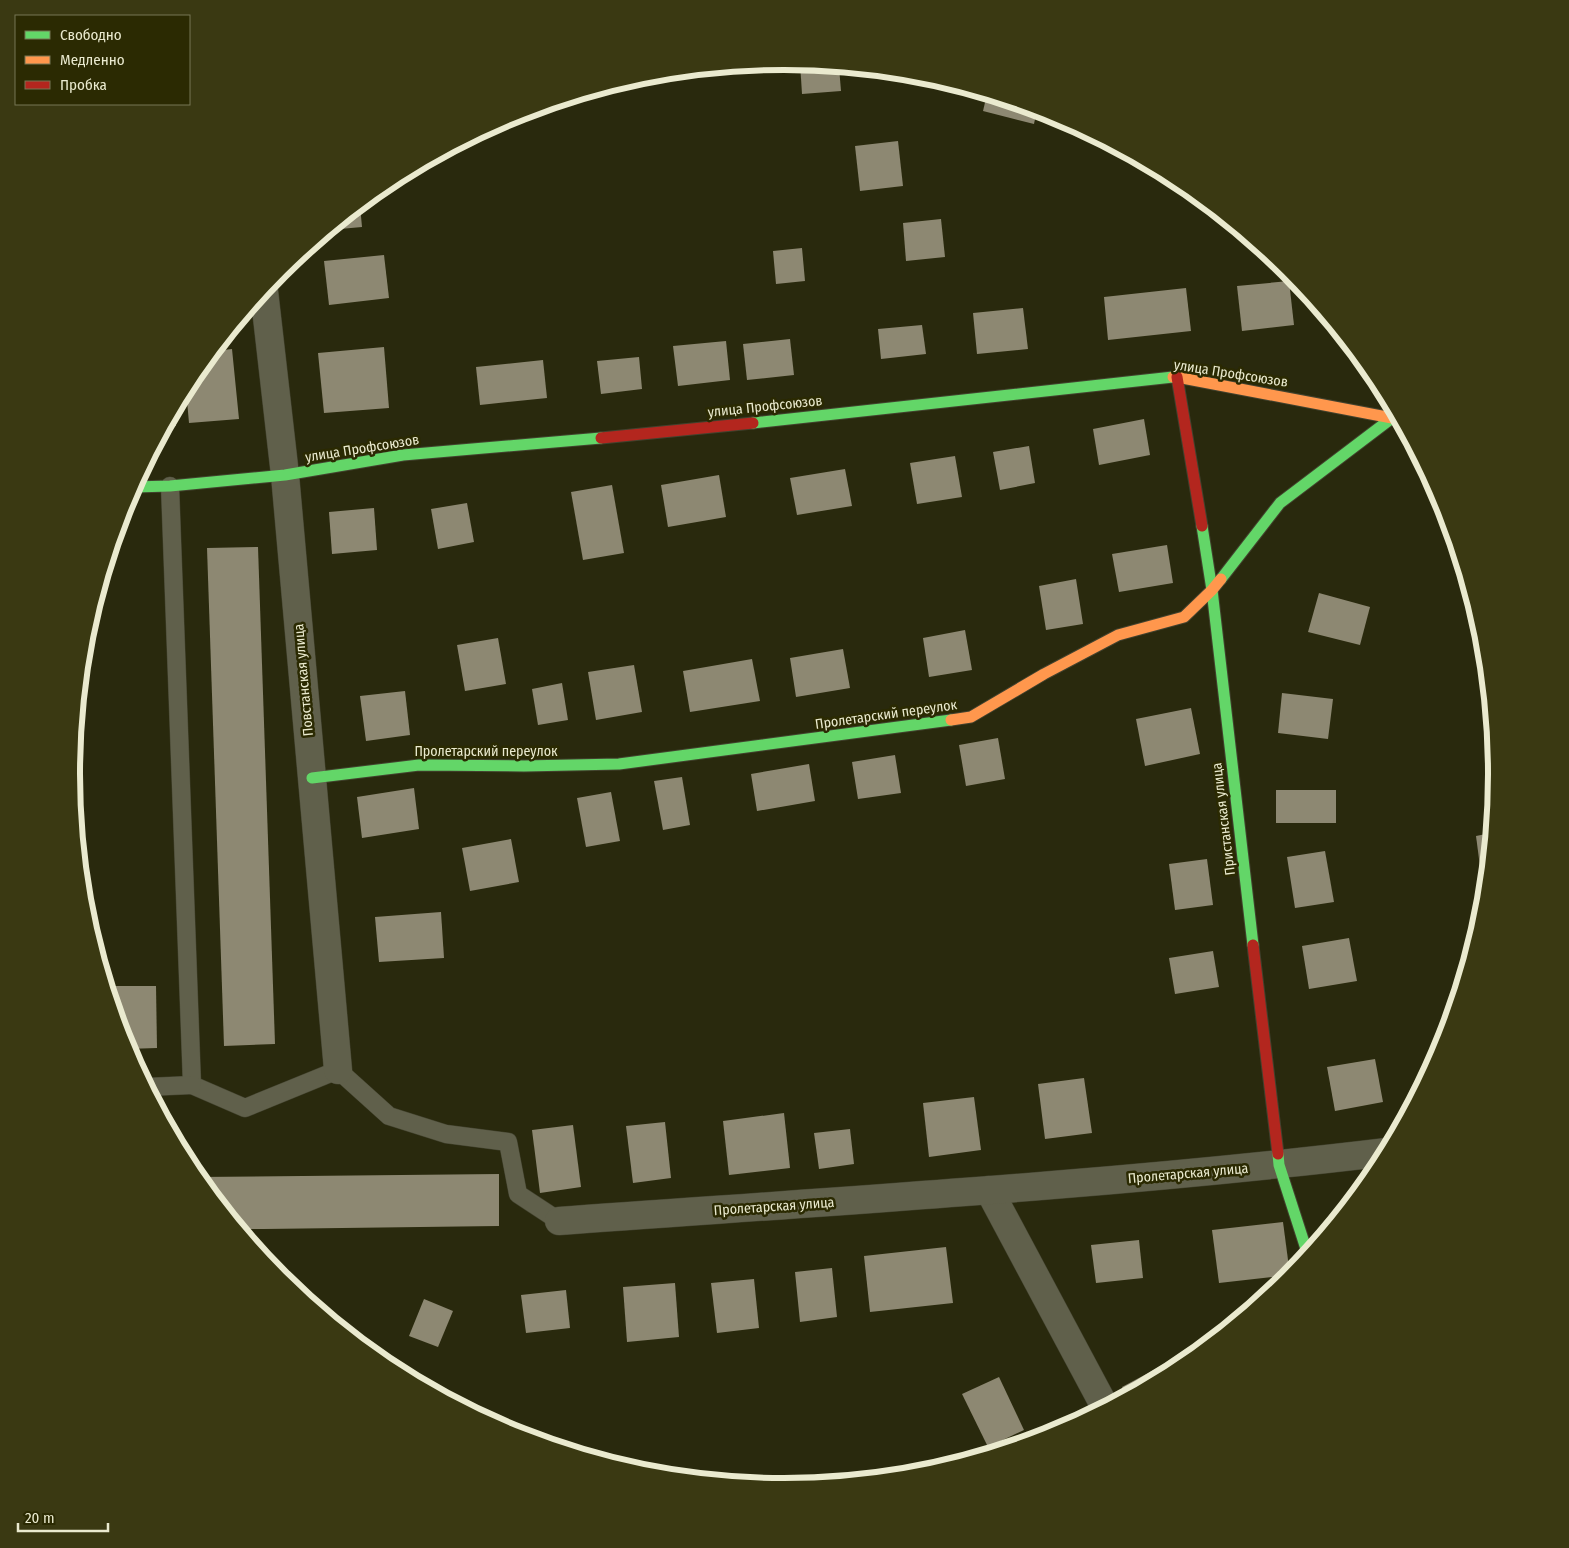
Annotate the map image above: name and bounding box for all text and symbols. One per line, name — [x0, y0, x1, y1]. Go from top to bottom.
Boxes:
legend — [15, 15, 190, 105]
text: Свободно — [60, 26, 122, 44]
text: Медленно — [60, 51, 125, 69]
text: Пробка — [60, 76, 107, 94]
street label: улица Профсоюзов — [1173, 356, 1289, 391]
street label: улица Профсоюзов — [707, 392, 823, 421]
street label: улица Профсоюзов — [304, 431, 420, 466]
street label: Повстанская улица — [290, 623, 317, 737]
street label: Пролетарский переулок — [814, 696, 959, 733]
street label: Пролетарский переулок — [414, 743, 558, 760]
street label: Пристанская улица — [1208, 761, 1239, 876]
street label: Пролетарская улица — [1127, 1160, 1249, 1187]
street label: Пролетарская улица — [713, 1194, 835, 1219]
scale bar — [18, 1500, 108, 1532]
text: 20 m — [25, 1509, 55, 1527]

